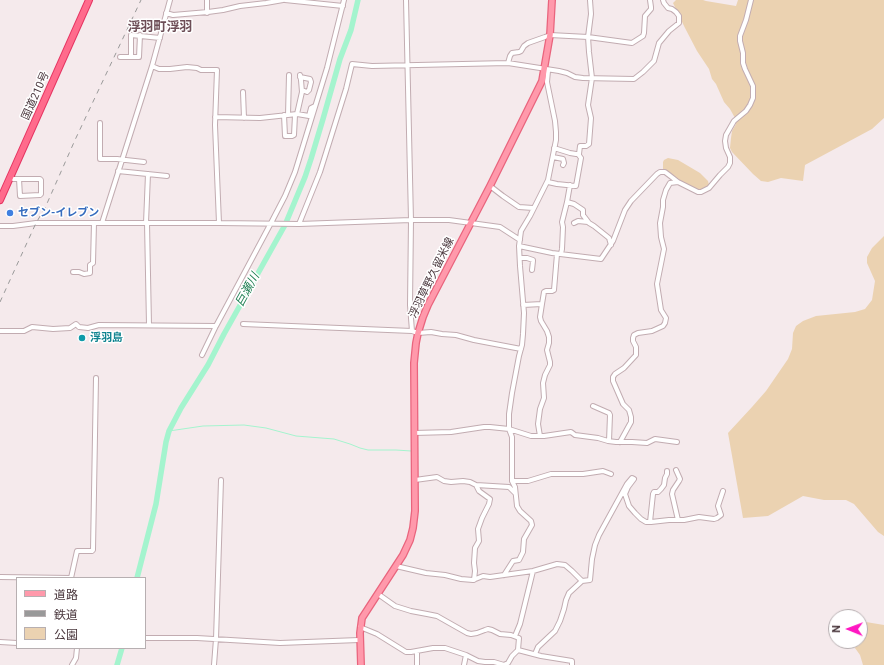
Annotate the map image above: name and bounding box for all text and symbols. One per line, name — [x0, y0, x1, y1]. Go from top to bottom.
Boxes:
district label: 浮羽町浮羽 — [128, 20, 192, 36]
street label: 国道210号 — [19, 70, 53, 122]
place label: セブン-イレブン — [18, 206, 99, 220]
marker: セブン-イレブン — [5, 208, 15, 218]
street label: 浮羽草野久留米線 — [407, 236, 457, 320]
water label: 巨瀬川 — [233, 271, 263, 309]
place label: 浮羽島 — [90, 331, 123, 345]
marker: 浮羽島 — [77, 333, 87, 343]
legend — [16, 577, 146, 649]
text: 道路 — [54, 588, 78, 602]
text: 鉄道 — [54, 608, 78, 622]
north arrow — [828, 609, 868, 649]
text: N — [830, 625, 843, 633]
text: 公園 — [54, 628, 78, 642]

